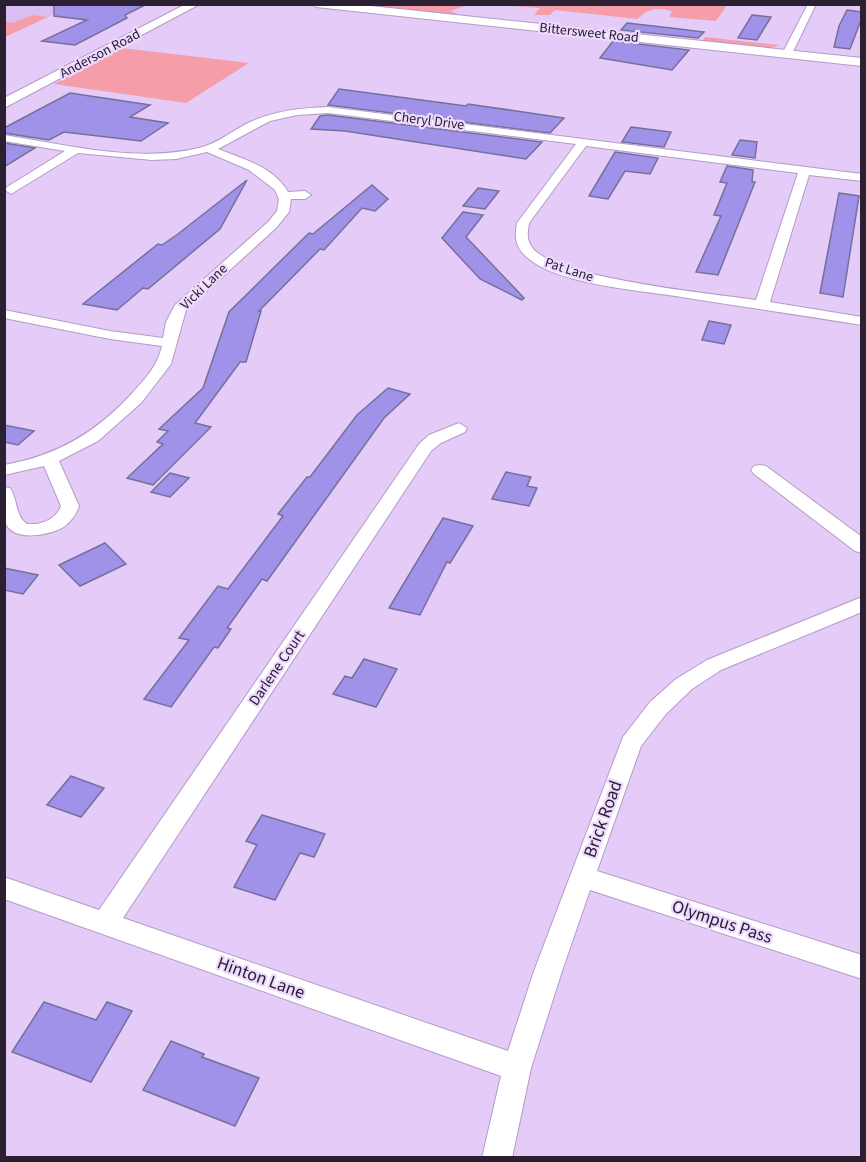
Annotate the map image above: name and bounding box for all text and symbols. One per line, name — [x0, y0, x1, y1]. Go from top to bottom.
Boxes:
street label: Bittersweet Road — [538, 18, 640, 48]
street label: Anderson Road — [56, 24, 144, 84]
street label: Cheryl Drive — [393, 107, 466, 135]
street label: Pat Lane — [542, 253, 596, 287]
street label: Vicki Lane — [176, 259, 232, 315]
street label: Darlene Court — [244, 626, 310, 710]
street label: Brick Road — [577, 777, 629, 861]
street label: Olympus Pass — [669, 894, 775, 950]
street label: Hinton Lane — [214, 951, 308, 1005]

